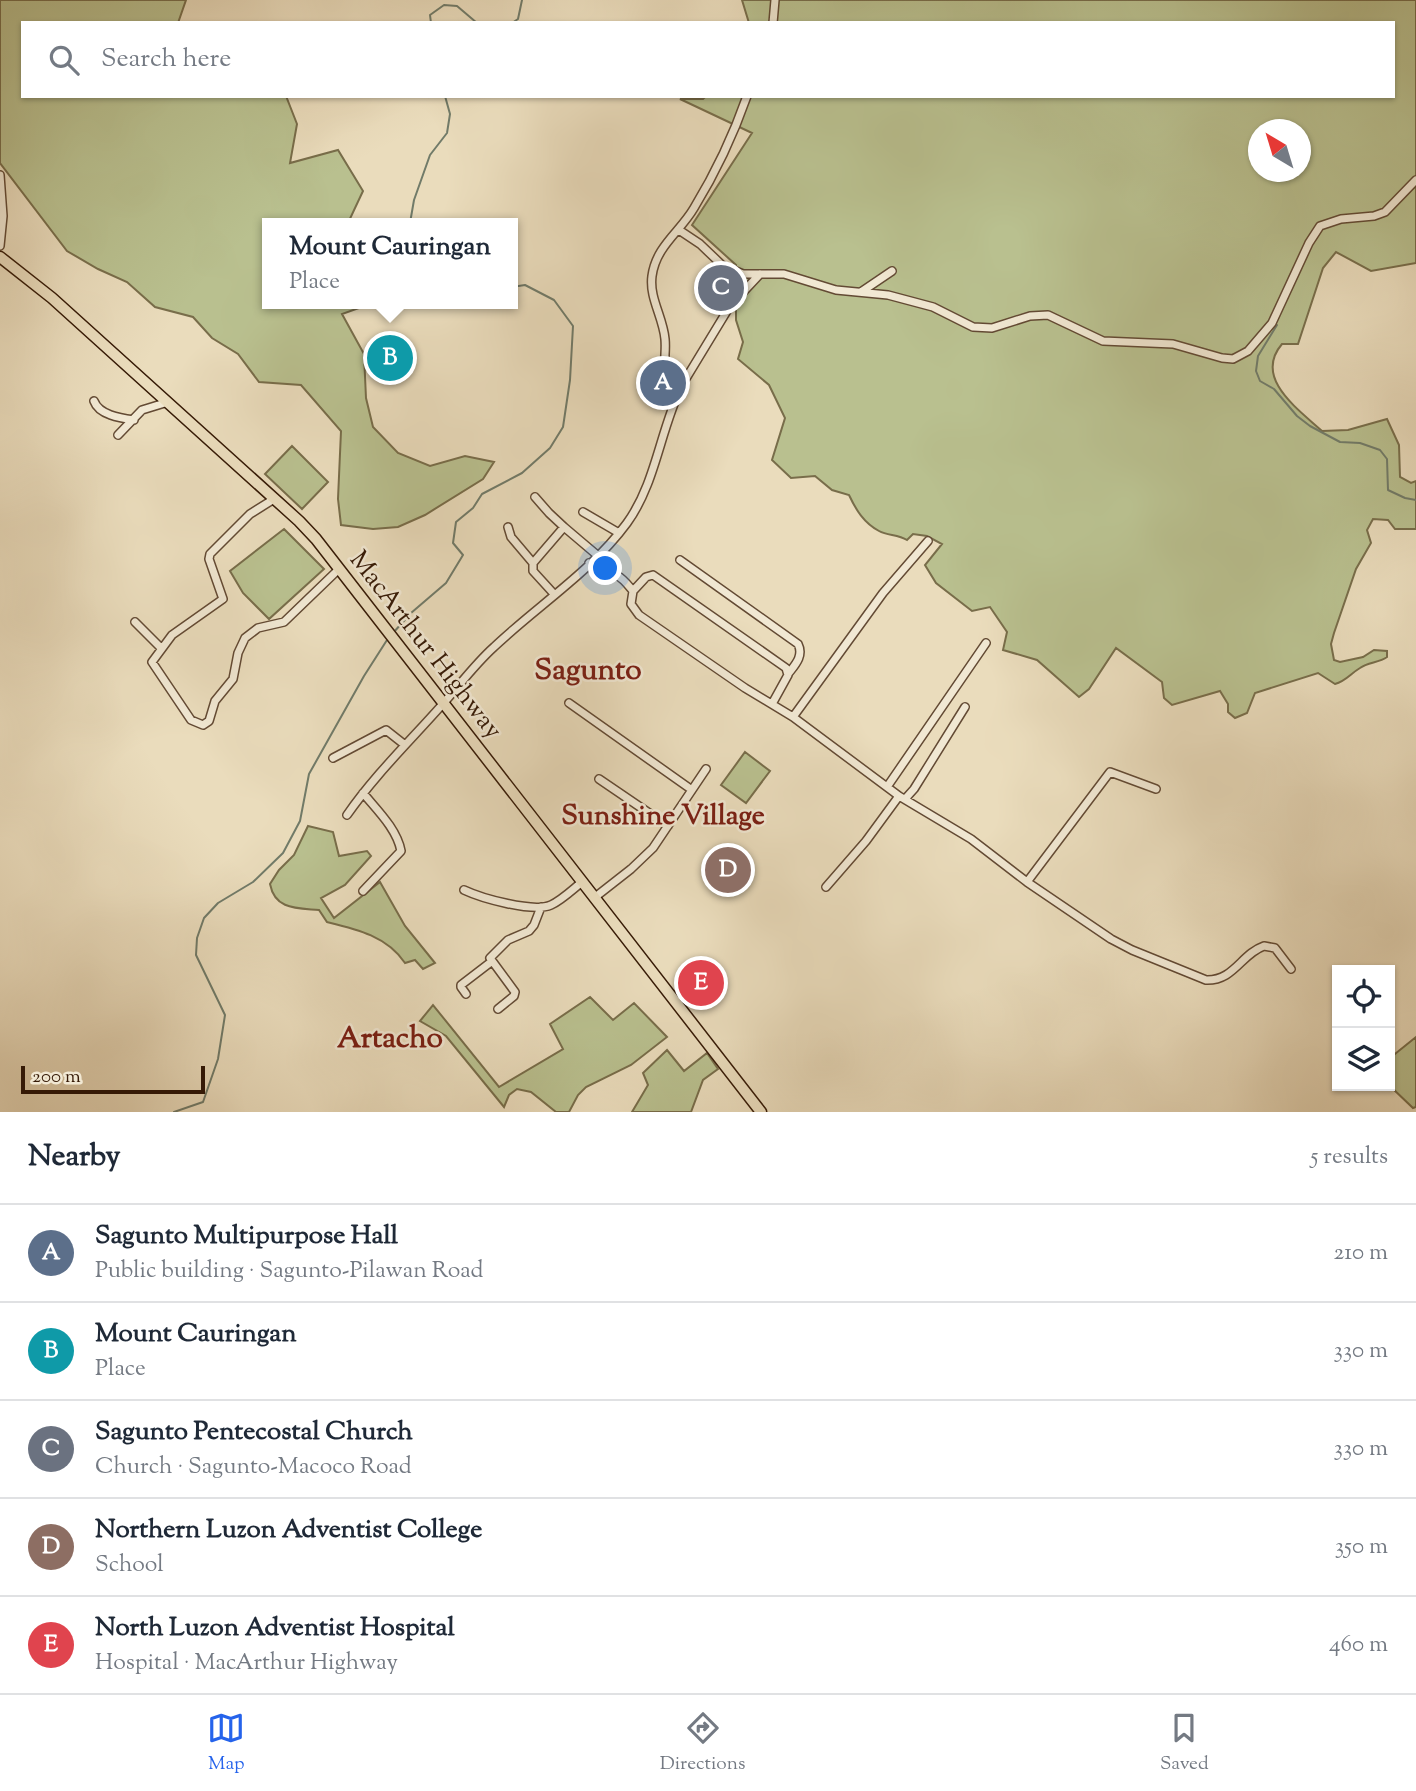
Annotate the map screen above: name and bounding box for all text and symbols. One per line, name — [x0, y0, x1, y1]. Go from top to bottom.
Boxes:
search box — [21, 21, 1395, 98]
icon: search — [45, 41, 83, 79]
text: Search here — [101, 41, 231, 78]
north arrow — [1248, 119, 1311, 182]
popup — [262, 218, 518, 309]
text: Mount Cauringan — [289, 229, 491, 266]
pin: C — [698, 262, 744, 314]
text: Place — [289, 266, 340, 299]
pin: B — [367, 332, 413, 384]
pin: A — [640, 357, 686, 409]
street label: MacArthur Highway — [340, 544, 510, 748]
your location — [588, 551, 622, 585]
district label: Sagunto — [534, 650, 642, 693]
district label: Sunshine Village — [561, 797, 765, 837]
pin: D — [705, 844, 751, 896]
pin: E — [678, 957, 724, 1009]
map controls — [1332, 965, 1395, 1091]
button: locate — [1332, 965, 1395, 1028]
district label: Artacho — [337, 1018, 443, 1061]
button: layers — [1332, 1028, 1395, 1091]
scale bar — [21, 1063, 205, 1095]
text: 200 m — [32, 1064, 81, 1091]
text: Nearby — [28, 1136, 120, 1179]
text: 5 results — [1311, 1141, 1388, 1174]
text: Sagunto Multipurpose Hall — [95, 1218, 398, 1255]
text: A — [42, 1237, 60, 1270]
text: 210 m — [1334, 1237, 1388, 1270]
text: Public building · Sagunto-Pilawan Road — [95, 1255, 484, 1288]
text: Mount Cauringan — [95, 1316, 297, 1353]
text: B — [44, 1335, 58, 1368]
text: 330 m — [1334, 1335, 1388, 1368]
text: Place — [95, 1353, 146, 1386]
text: Sagunto Pentecostal Church — [95, 1414, 413, 1451]
text: C — [42, 1433, 60, 1466]
text: 330 m — [1334, 1433, 1388, 1466]
text: Church · Sagunto-Macoco Road — [95, 1451, 412, 1484]
text: Northern Luzon Adventist College — [95, 1512, 482, 1549]
text: D — [42, 1531, 60, 1564]
text: 350 m — [1335, 1531, 1388, 1564]
text: School — [95, 1549, 164, 1582]
text: North Luzon Adventist Hospital — [95, 1610, 455, 1647]
text: E — [44, 1629, 58, 1662]
text: 460 m — [1329, 1629, 1388, 1662]
text: Hospital · MacArthur Highway — [95, 1647, 398, 1680]
tab: Map — [207, 1709, 245, 1778]
tab: Directions — [660, 1709, 745, 1778]
tab: Saved — [1160, 1709, 1209, 1778]

